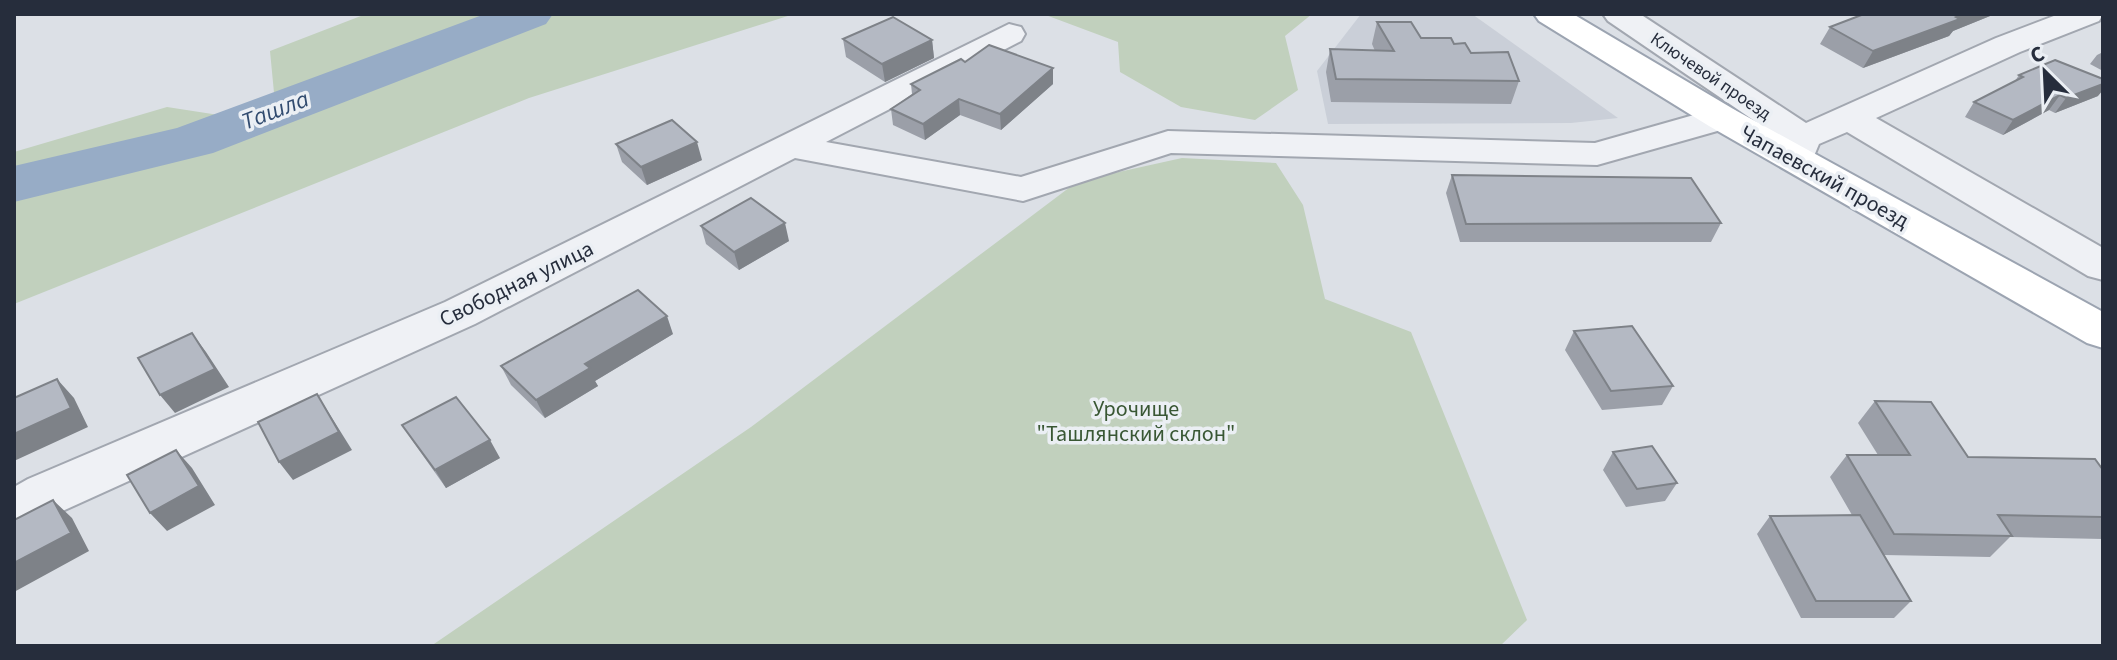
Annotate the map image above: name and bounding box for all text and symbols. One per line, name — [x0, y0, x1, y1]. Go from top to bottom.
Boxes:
street label: Ключевой проезд — [1645, 27, 1776, 126]
north arrow — [2005, 32, 2085, 112]
text: С — [2025, 37, 2050, 72]
water label: Ташла — [236, 82, 314, 139]
street label: Чапаевский проезд — [1734, 117, 1915, 237]
street label: Свободная улица — [434, 233, 599, 335]
park label: Урочище "Ташлянский склон" — [1037, 393, 1235, 450]

